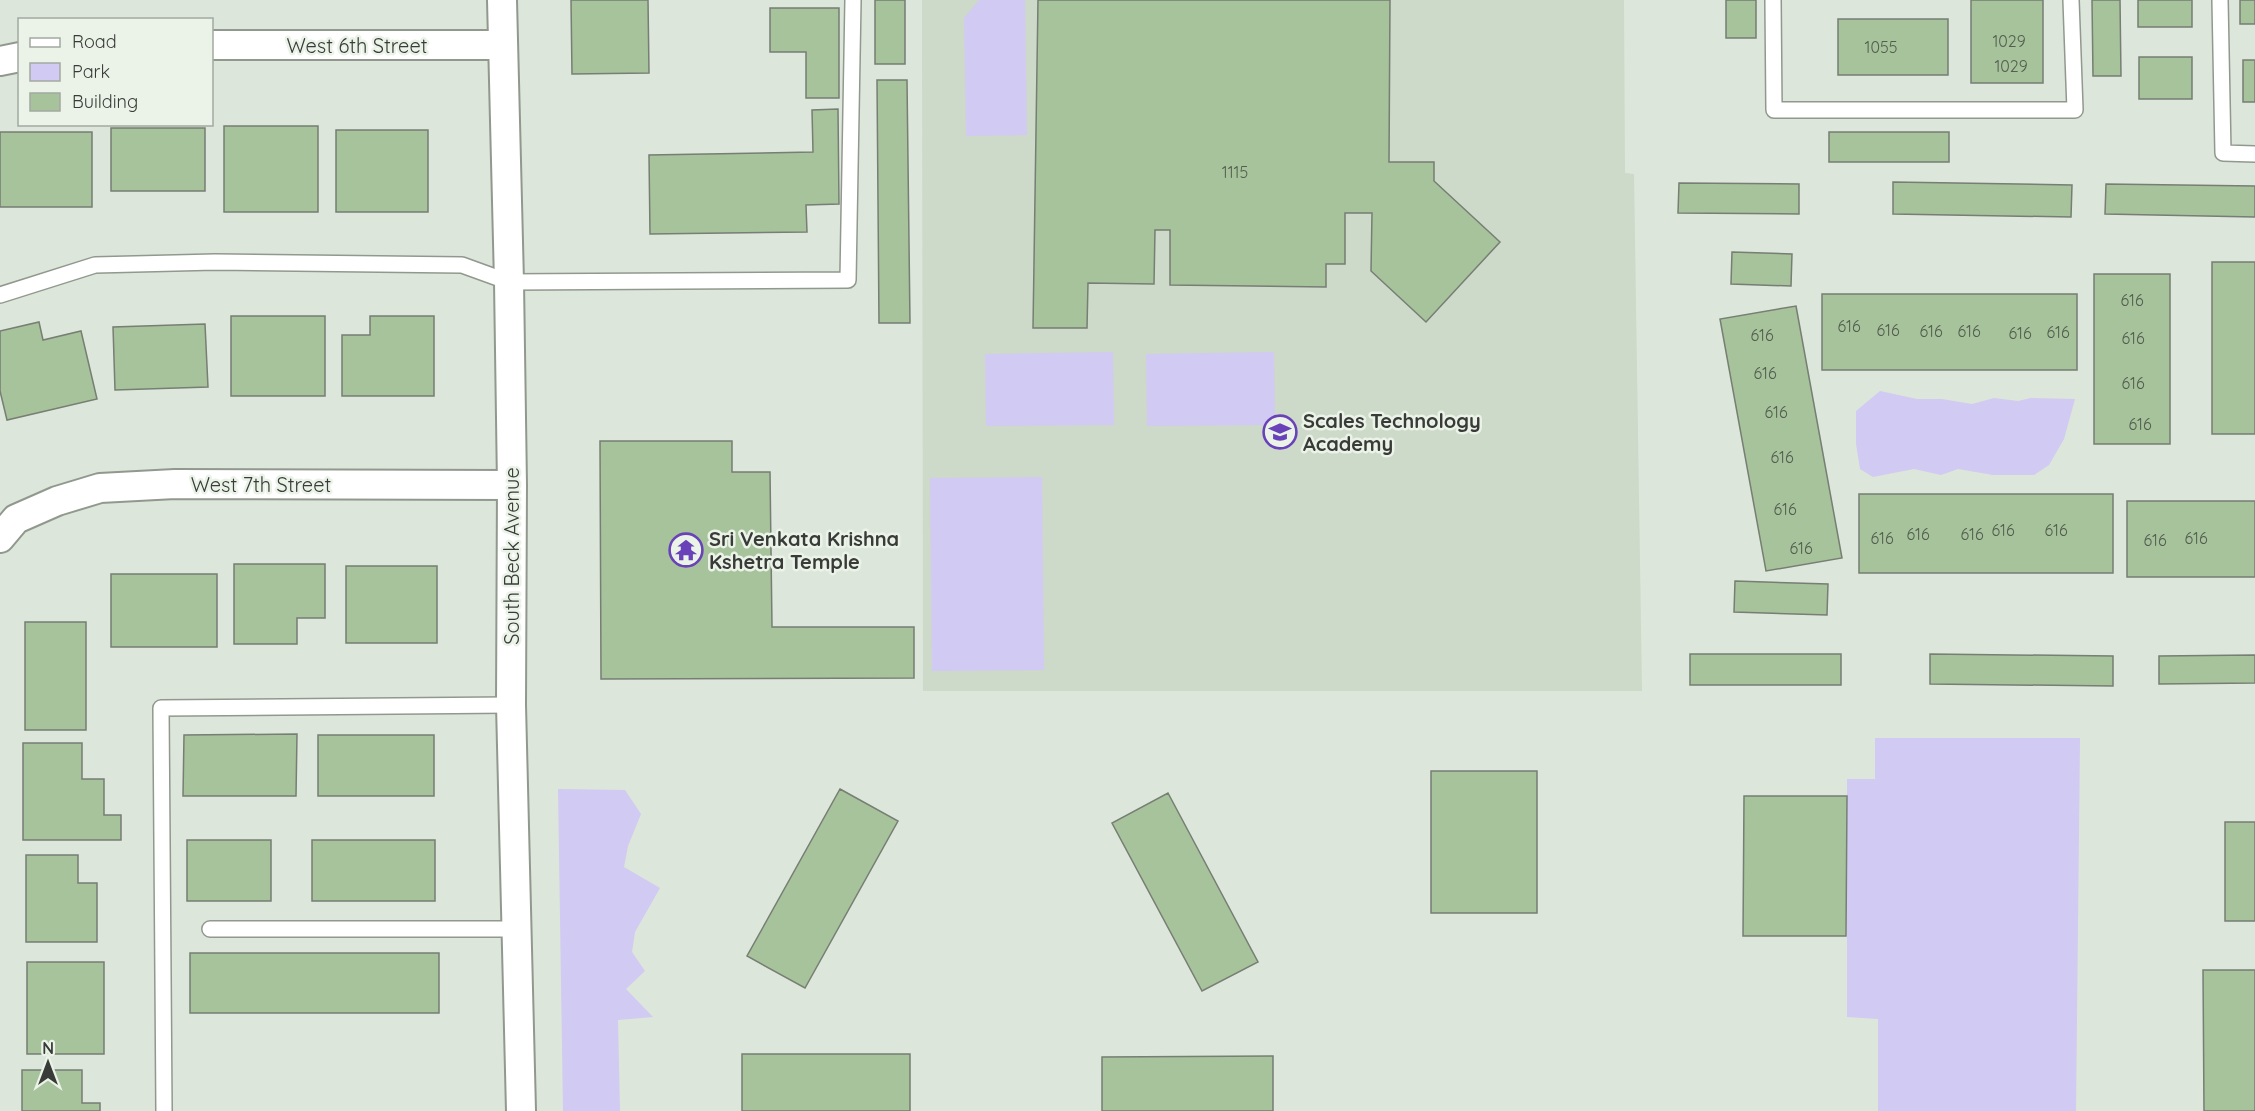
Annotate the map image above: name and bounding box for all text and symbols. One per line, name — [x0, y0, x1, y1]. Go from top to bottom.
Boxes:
legend — [18, 18, 213, 126]
text: Road — [72, 30, 117, 53]
house number: 1029 — [1992, 31, 2026, 51]
street label: West 6th Street — [287, 33, 428, 58]
house number: 1055 — [1865, 37, 1897, 57]
house number: 1029 — [1994, 56, 2028, 76]
text: Park — [72, 60, 110, 83]
text: Building — [72, 90, 138, 113]
house number: 1115 — [1222, 162, 1248, 182]
house number: 616 — [2120, 290, 2144, 310]
house number: 616 — [1837, 316, 1861, 336]
house number: 616 — [1876, 320, 1900, 340]
house number: 616 — [1919, 321, 1943, 341]
house number: 616 — [1957, 321, 1981, 341]
house number: 616 — [2046, 322, 2070, 342]
house number: 616 — [2008, 323, 2032, 343]
house number: 616 — [1750, 325, 1774, 345]
house number: 616 — [2121, 328, 2145, 348]
house number: 616 — [1753, 363, 1777, 383]
house number: 616 — [2121, 373, 2145, 393]
house number: 616 — [1764, 402, 1788, 422]
place label: Scales Technology Academy — [1303, 408, 1481, 456]
school or university icon: Scales Technology Academy — [1262, 414, 1298, 450]
house number: 616 — [2128, 414, 2152, 434]
house number: 616 — [1770, 447, 1794, 467]
street label: South Beck Avenue — [499, 467, 524, 645]
street label: West 7th Street — [191, 472, 331, 497]
house number: 616 — [1773, 499, 1797, 519]
house number: 616 — [1991, 520, 2015, 540]
house number: 616 — [2044, 520, 2068, 540]
house number: 616 — [1906, 524, 1930, 544]
house number: 616 — [1960, 524, 1984, 544]
place label: Sri Venkata Krishna Kshetra Temple — [709, 526, 899, 574]
house number: 616 — [1870, 528, 1894, 548]
house number: 616 — [2184, 528, 2208, 548]
house number: 616 — [2143, 530, 2167, 550]
temple icon: Sri Venkata Krishna Kshetra Temple — [668, 532, 704, 568]
house number: 616 — [1789, 538, 1813, 558]
north arrow — [18, 1033, 78, 1093]
text: N — [42, 1038, 54, 1058]

